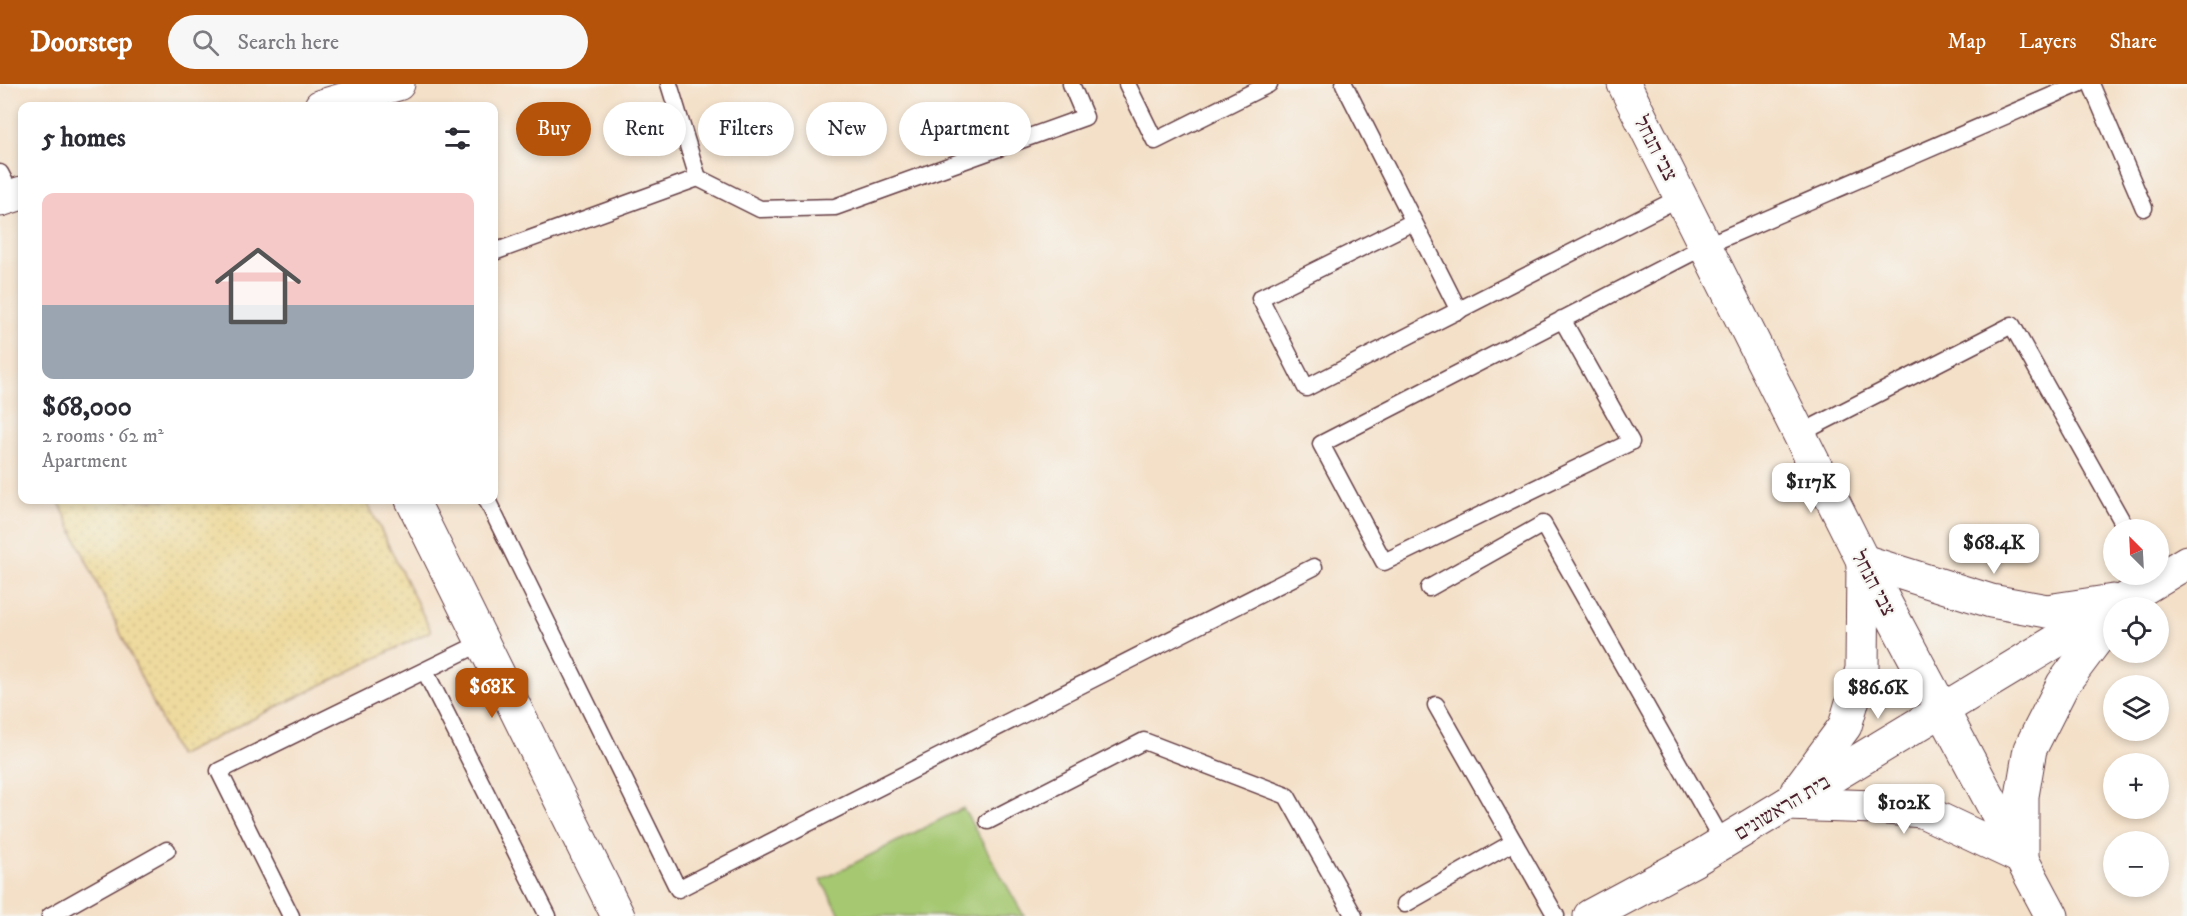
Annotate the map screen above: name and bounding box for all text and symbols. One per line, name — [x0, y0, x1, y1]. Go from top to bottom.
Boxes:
search box — [168, 15, 588, 69]
text: Doorstep — [30, 25, 132, 60]
icon: search — [189, 26, 222, 59]
text: Search here — [237, 29, 339, 56]
text: Map — [1947, 29, 1986, 55]
text: Layers — [2019, 29, 2077, 55]
text: Share — [2110, 29, 2157, 55]
chip: Buy — [516, 102, 591, 156]
chip: Rent — [603, 102, 686, 156]
chip: Filters — [698, 102, 794, 156]
chip: New — [806, 102, 887, 156]
chip: Apartment — [899, 102, 1031, 156]
street label: צבי הנחל — [1628, 111, 1683, 186]
text: 5 homes — [42, 122, 126, 155]
icon: filters — [441, 122, 474, 155]
icon: home — [204, 232, 312, 340]
text: $68,000 — [42, 391, 132, 424]
text: 2 rooms · 62 m² — [42, 424, 164, 449]
text: Apartment — [42, 449, 127, 474]
pin: $117K — [1769, 463, 1853, 514]
text: $117K — [1786, 470, 1836, 495]
north arrow — [2103, 519, 2169, 585]
map controls — [2103, 519, 2169, 897]
pin: $68.4K — [1945, 524, 2043, 575]
text: $68.4K — [1963, 531, 2025, 556]
street label: צבי הנחל — [1845, 546, 1901, 621]
button: locate — [2103, 597, 2169, 663]
pin: $68K — [456, 668, 528, 719]
pin: $86.6K — [1829, 669, 1927, 720]
text: $68K — [469, 675, 515, 700]
button: layers — [2103, 675, 2169, 741]
text: $86.6K — [1848, 676, 1908, 701]
button: + — [2103, 753, 2169, 819]
street label: בית הראשונים — [1730, 769, 1835, 847]
pin: $102K — [1862, 784, 1946, 835]
text: $102K — [1878, 791, 1930, 816]
button: − — [2103, 831, 2169, 897]

